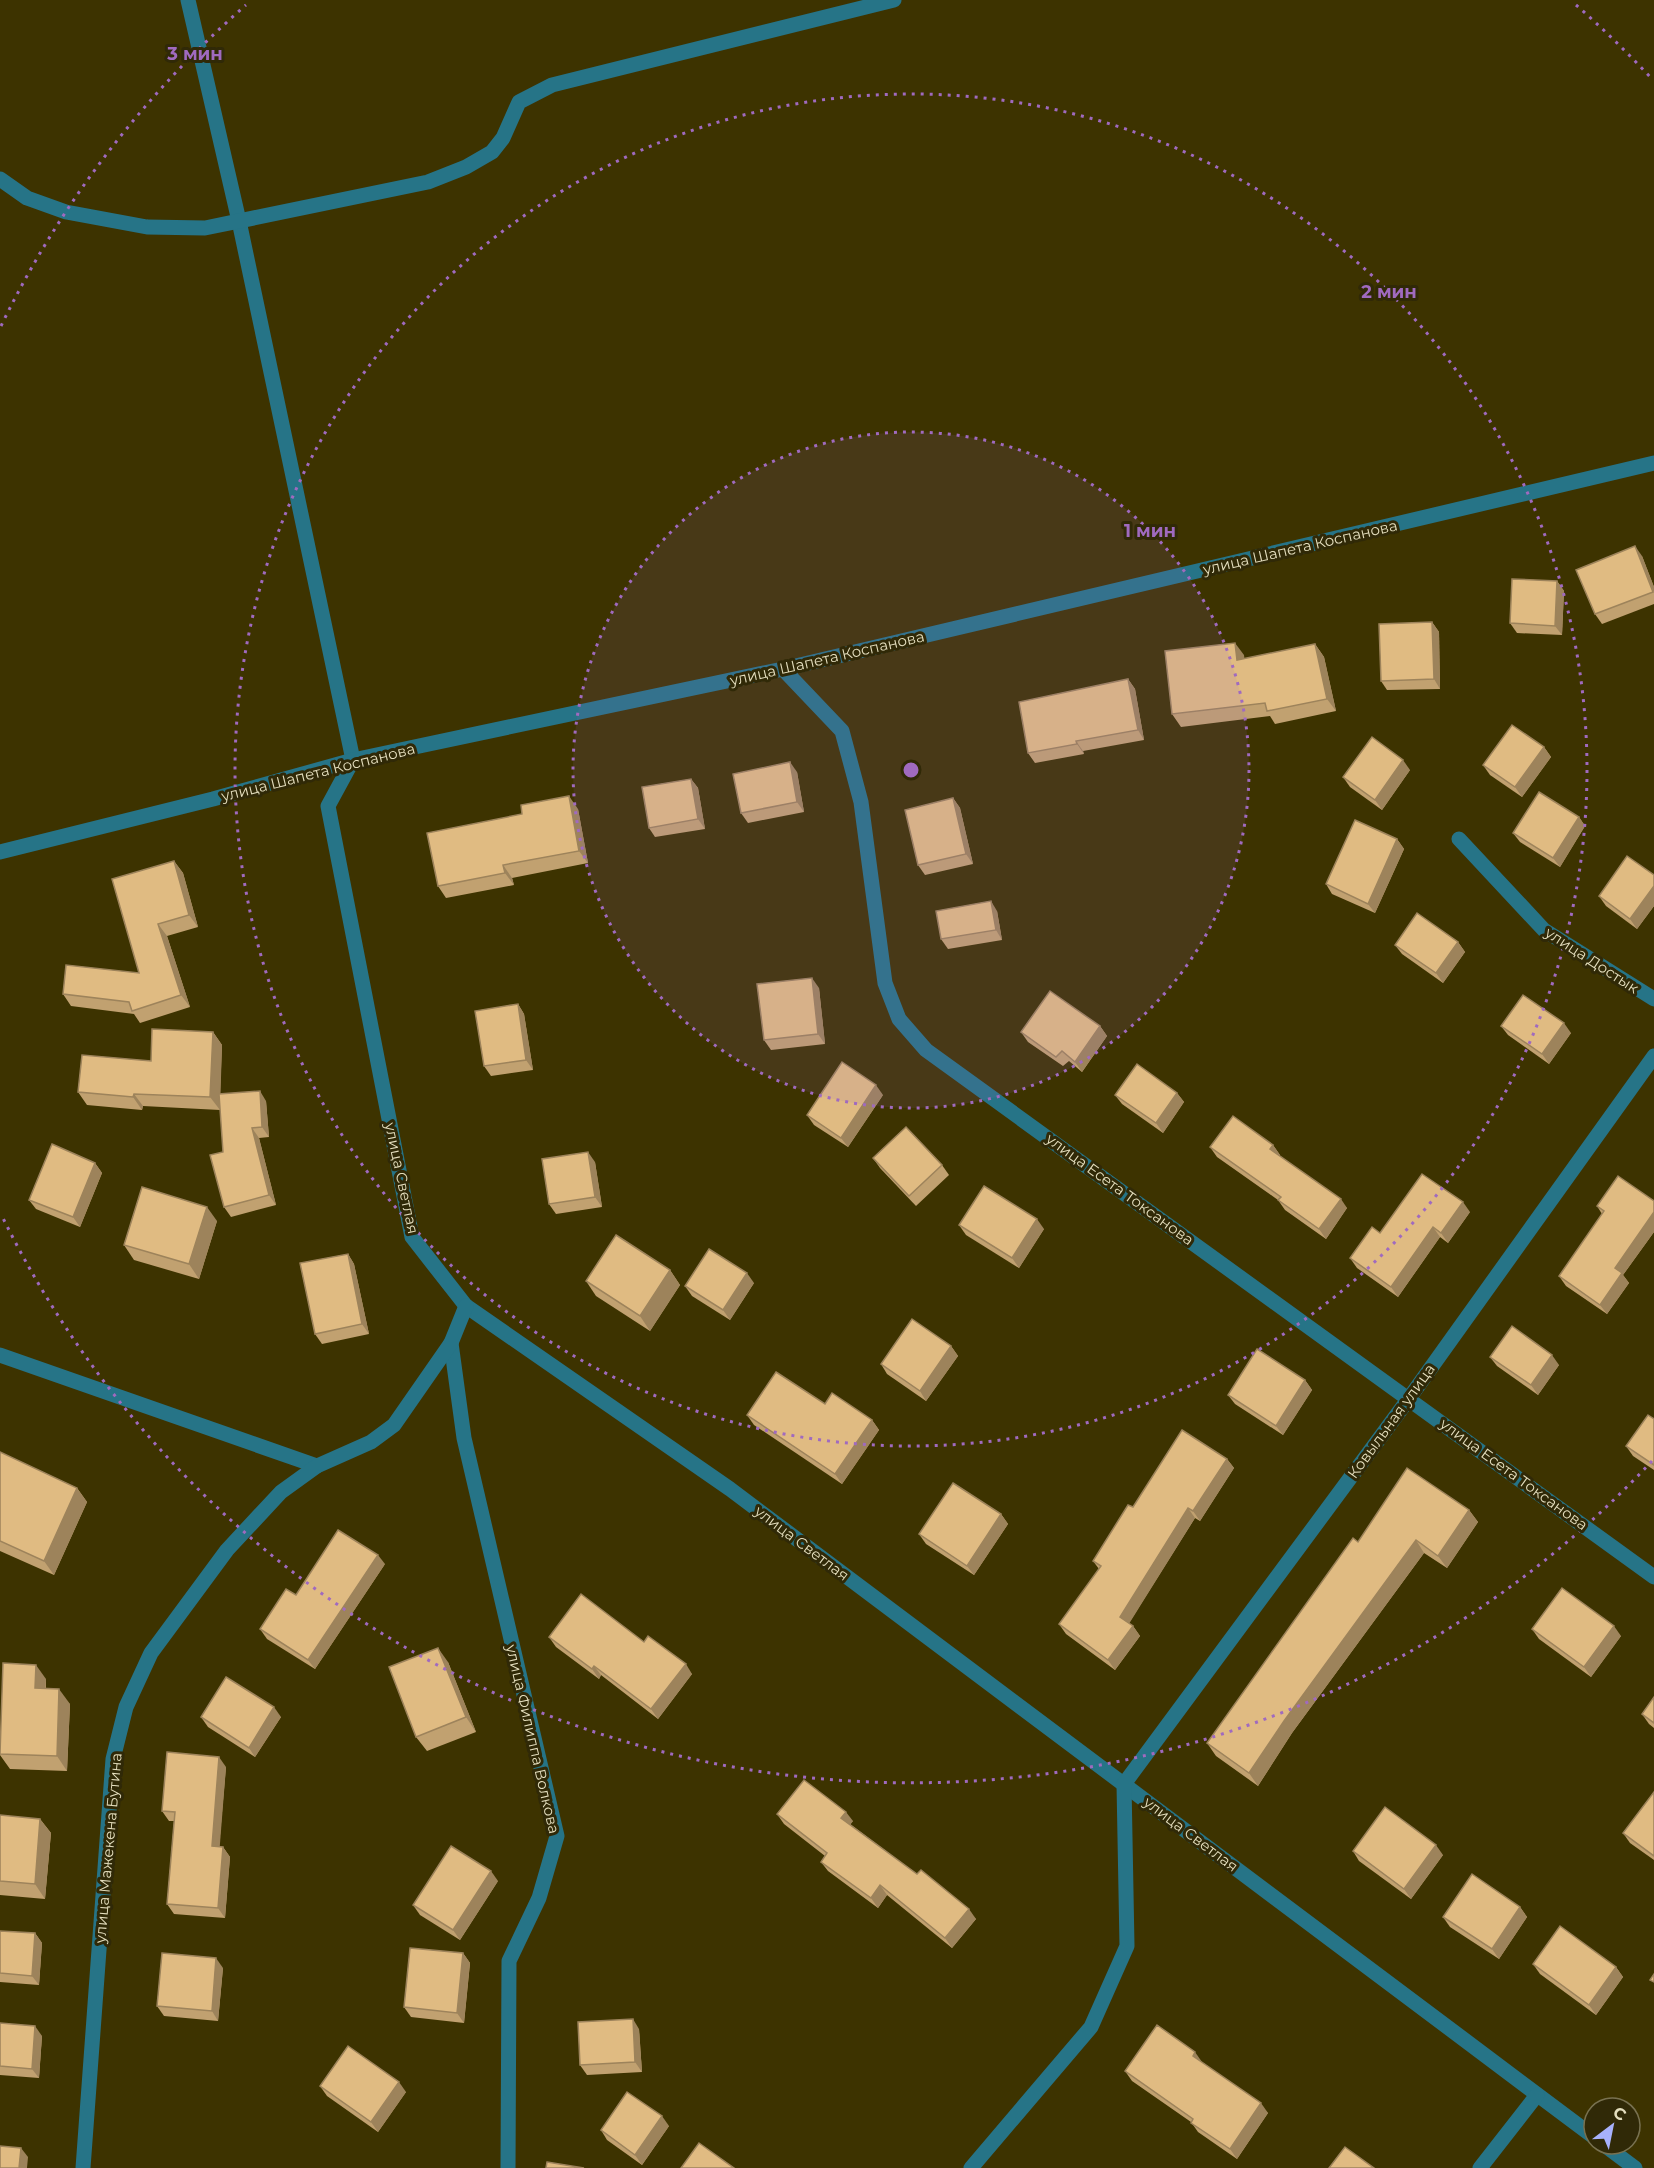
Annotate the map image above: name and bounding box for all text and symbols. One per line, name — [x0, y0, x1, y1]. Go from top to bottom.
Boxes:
text: 3 мин — [166, 43, 223, 65]
text: 2 мин — [1361, 281, 1417, 303]
street label: улица Шапета Коспанова — [1200, 515, 1399, 579]
text: 1 мин — [1124, 520, 1176, 542]
street label: улица Шапета Коспанова — [727, 626, 926, 690]
street label: улица Шапета Коспанова — [218, 739, 417, 806]
centre of rings — [901, 760, 921, 780]
street label: улица Достык — [1541, 922, 1643, 997]
street label: улица Светлая — [381, 1120, 423, 1235]
street label: улица Есета Токсанова — [1041, 1128, 1198, 1249]
street label: Ковыльная улица — [1343, 1360, 1439, 1482]
street label: улица Есета Токсанова — [1435, 1413, 1592, 1534]
street label: улица Светлая — [750, 1501, 853, 1585]
street label: улица Филиппа Волкова — [502, 1642, 564, 1835]
street label: улица Мажекена Бутина — [90, 1752, 126, 1945]
street label: улица Светлая — [1139, 1792, 1242, 1876]
north arrow — [1582, 2096, 1642, 2156]
text: С — [1610, 2103, 1630, 2125]

